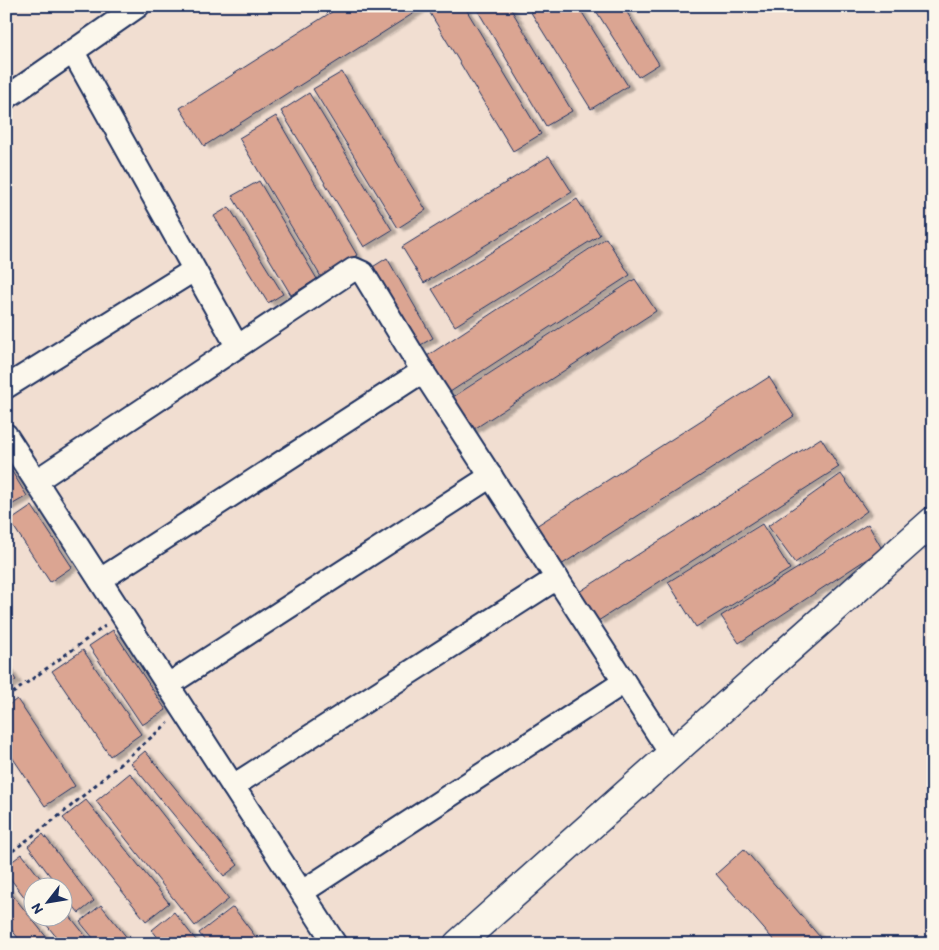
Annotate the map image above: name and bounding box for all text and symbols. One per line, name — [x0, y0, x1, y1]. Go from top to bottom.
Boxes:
north arrow — [22, 878, 72, 928]
text: N — [28, 900, 47, 917]

